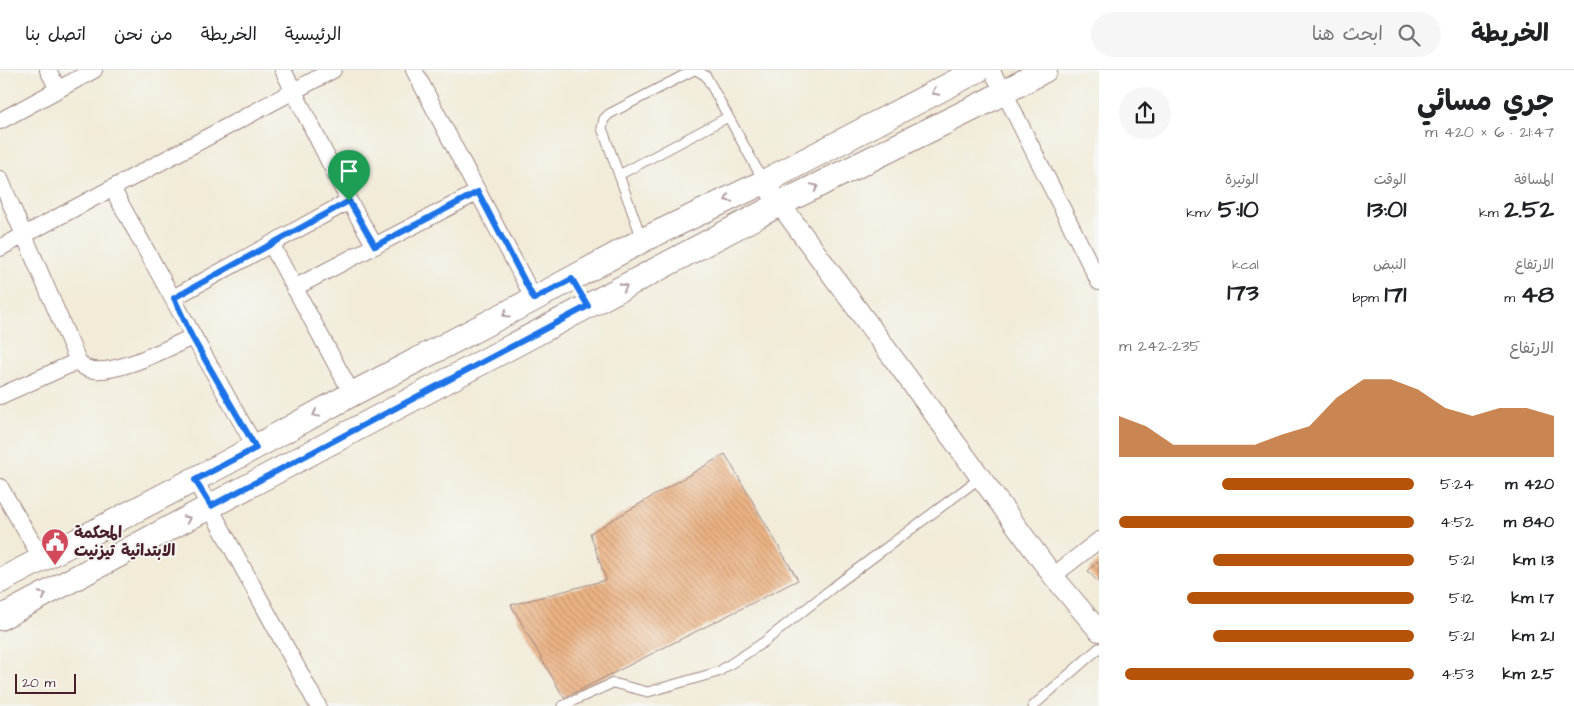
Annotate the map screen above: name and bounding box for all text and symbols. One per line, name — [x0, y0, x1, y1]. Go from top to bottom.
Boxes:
search box — [1091, 12, 1441, 57]
text: الخريطة — [1471, 17, 1549, 51]
text: ابحث هنا — [1312, 21, 1383, 48]
icon: search — [1395, 21, 1423, 49]
text: اتصل بنا — [25, 22, 86, 47]
text: من نحن — [114, 22, 173, 47]
text: الخريطة — [201, 22, 257, 47]
text: الرئيسية — [285, 22, 341, 47]
text: جري مسائي — [1417, 82, 1554, 121]
one-way arrow — [931, 86, 940, 96]
button: share — [1119, 87, 1171, 139]
text: 21:47 · 6 × 420 m — [1425, 121, 1554, 143]
pin — [328, 150, 370, 201]
icon: arrive — [335, 157, 363, 185]
text: الوتيرة — [1225, 170, 1259, 190]
text: الوقت — [1374, 170, 1406, 190]
text: المسافة — [1514, 170, 1554, 190]
one-way arrow — [809, 183, 818, 193]
one-way arrow — [724, 192, 733, 203]
text: 5:10 — [1218, 192, 1259, 227]
text: 13:01 — [1367, 192, 1406, 227]
text: 2.52 — [1504, 192, 1554, 227]
text: /km — [1186, 203, 1218, 223]
text: km — [1479, 203, 1504, 223]
text: kcal — [1232, 255, 1259, 275]
text: النبض — [1373, 255, 1406, 275]
text: الارتفاع — [1515, 255, 1554, 275]
text: 173 — [1227, 275, 1259, 310]
text: 171 — [1385, 277, 1406, 312]
text: 48 — [1521, 277, 1554, 312]
one-way arrow — [619, 283, 628, 293]
text: bpm — [1352, 288, 1385, 308]
text: m — [1504, 288, 1521, 308]
one-way arrow — [503, 308, 512, 318]
text: 235–242 m — [1119, 335, 1201, 357]
text: الارتفاع — [1509, 337, 1554, 359]
one-way arrow — [312, 408, 321, 418]
text: 5:24 — [1440, 473, 1474, 495]
text: 420 m — [1505, 473, 1554, 495]
text: 4:52 — [1440, 511, 1474, 533]
text: 840 m — [1504, 511, 1554, 533]
one-way arrow — [182, 515, 191, 525]
place label: المحكمة الابتدائية تيزنيت — [74, 522, 175, 562]
public building icon: المحكمة الابتدائية تيزنيت — [40, 527, 70, 566]
text: 5:21 — [1449, 549, 1474, 571]
text: 1.3 km — [1513, 549, 1554, 571]
text: 5:12 — [1449, 587, 1474, 609]
text: 1.7 km — [1511, 587, 1554, 609]
one-way arrow — [38, 591, 47, 601]
text: 5:21 — [1449, 625, 1474, 647]
text: 2.1 km — [1512, 625, 1554, 647]
text: 4:53 — [1441, 663, 1474, 685]
text: 2.5 km — [1503, 663, 1554, 685]
scale bar — [15, 671, 76, 694]
text: 20 m — [22, 673, 55, 693]

